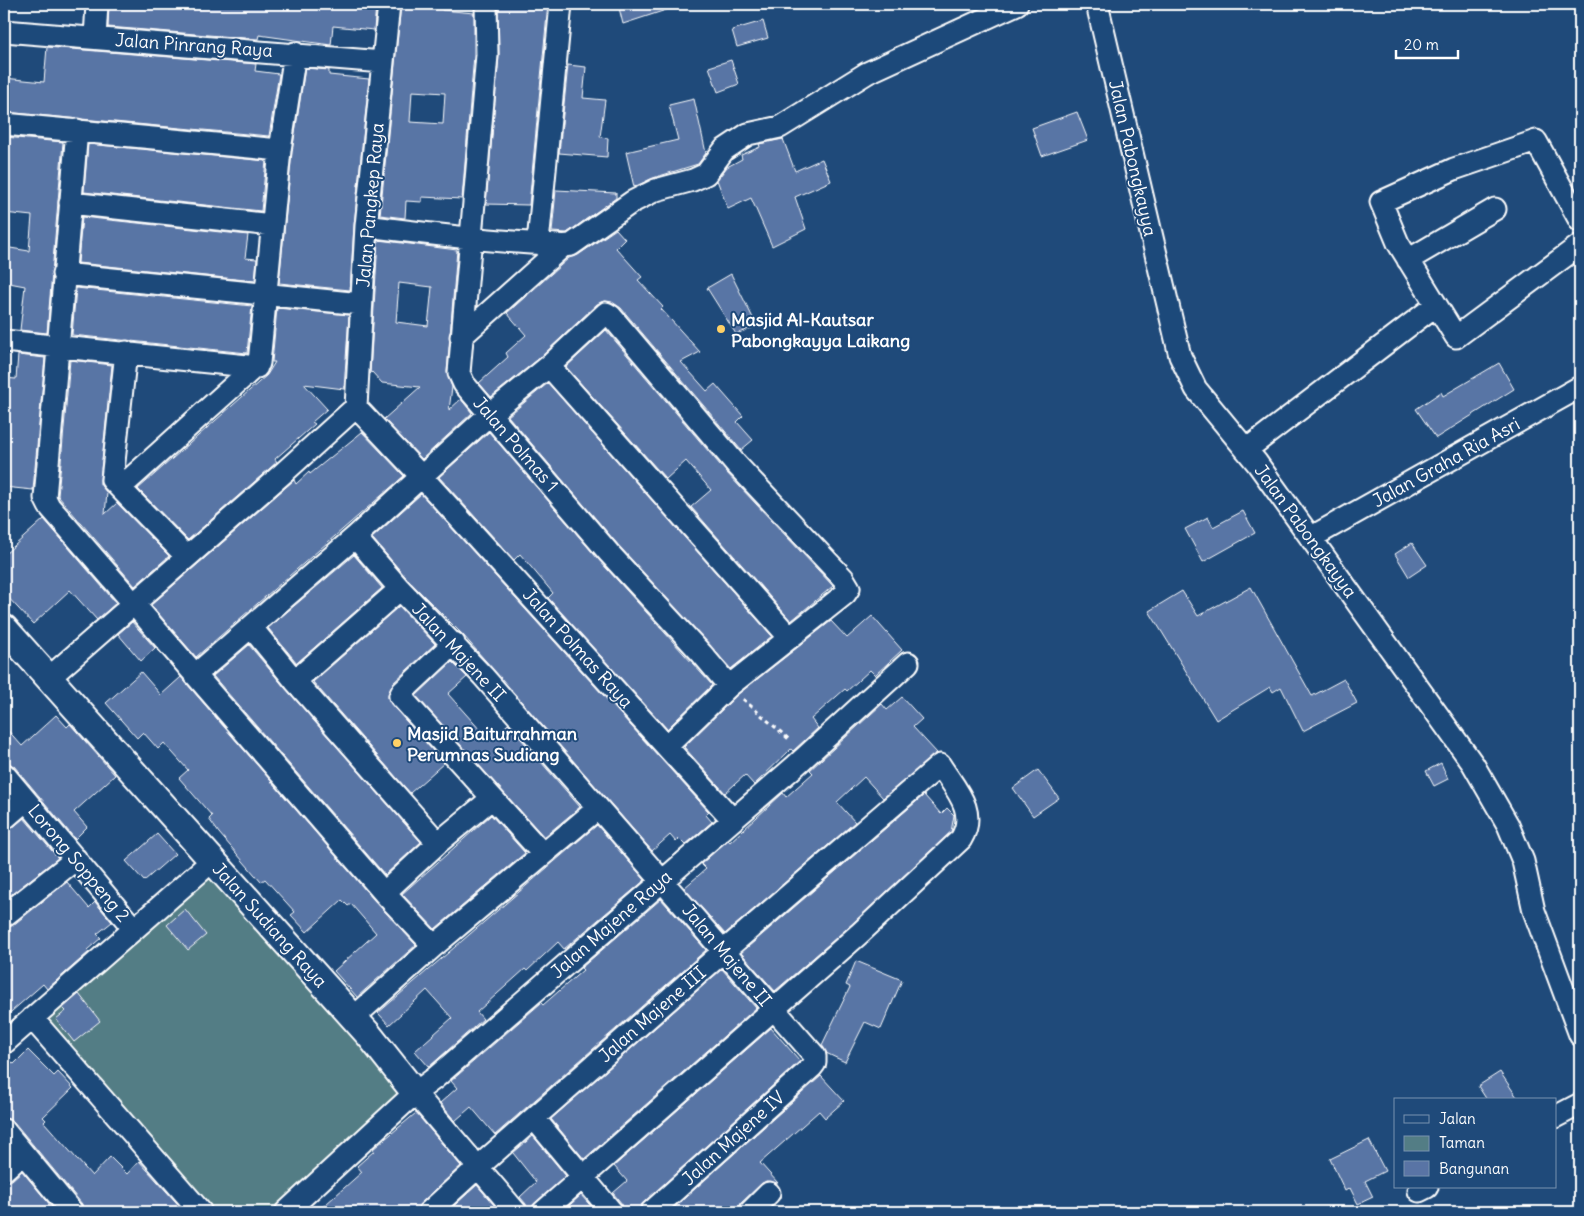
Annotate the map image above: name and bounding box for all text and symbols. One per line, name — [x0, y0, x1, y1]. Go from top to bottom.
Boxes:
street label: Jalan Pinrang Raya — [114, 28, 274, 62]
scale bar — [1396, 28, 1459, 60]
text: 20 m — [1404, 35, 1439, 54]
street label: Jalan Pabongkayya — [1104, 78, 1162, 238]
street label: Jalan Pangkep Raya — [351, 122, 389, 288]
place label: Masjid Al-Kautsar Pabongkayya Laikang — [731, 308, 910, 352]
marker: Masjid Al-Kautsar Pabongkayya Laikang — [715, 323, 727, 335]
street label: Jalan Polmas 1 — [468, 392, 564, 496]
street label: Jalan Graha Ria Asri — [1368, 412, 1524, 512]
street label: Jalan Pabongkayya — [1250, 460, 1362, 602]
street label: Jalan Polmas Raya — [518, 583, 638, 713]
street label: Jalan Majene II — [407, 598, 511, 706]
place label: Masjid Baiturrahman Perumnas Sudiang — [407, 722, 578, 766]
marker: Masjid Baiturrahman Perumnas Sudiang — [391, 737, 403, 749]
street label: Lorong Soppeng 2 — [23, 799, 135, 927]
street label: Jalan Sudiang Raya — [208, 858, 332, 992]
street label: Jalan Majene Raya — [546, 865, 676, 983]
street label: Jalan Majene II — [677, 899, 777, 1011]
street label: Jalan Majene III — [594, 961, 711, 1067]
street label: Jalan Majene IV — [677, 1086, 789, 1190]
legend — [1394, 1098, 1556, 1188]
text: Jalan — [1439, 1109, 1476, 1128]
text: Taman — [1439, 1133, 1485, 1152]
text: Bangunan — [1439, 1159, 1509, 1178]

